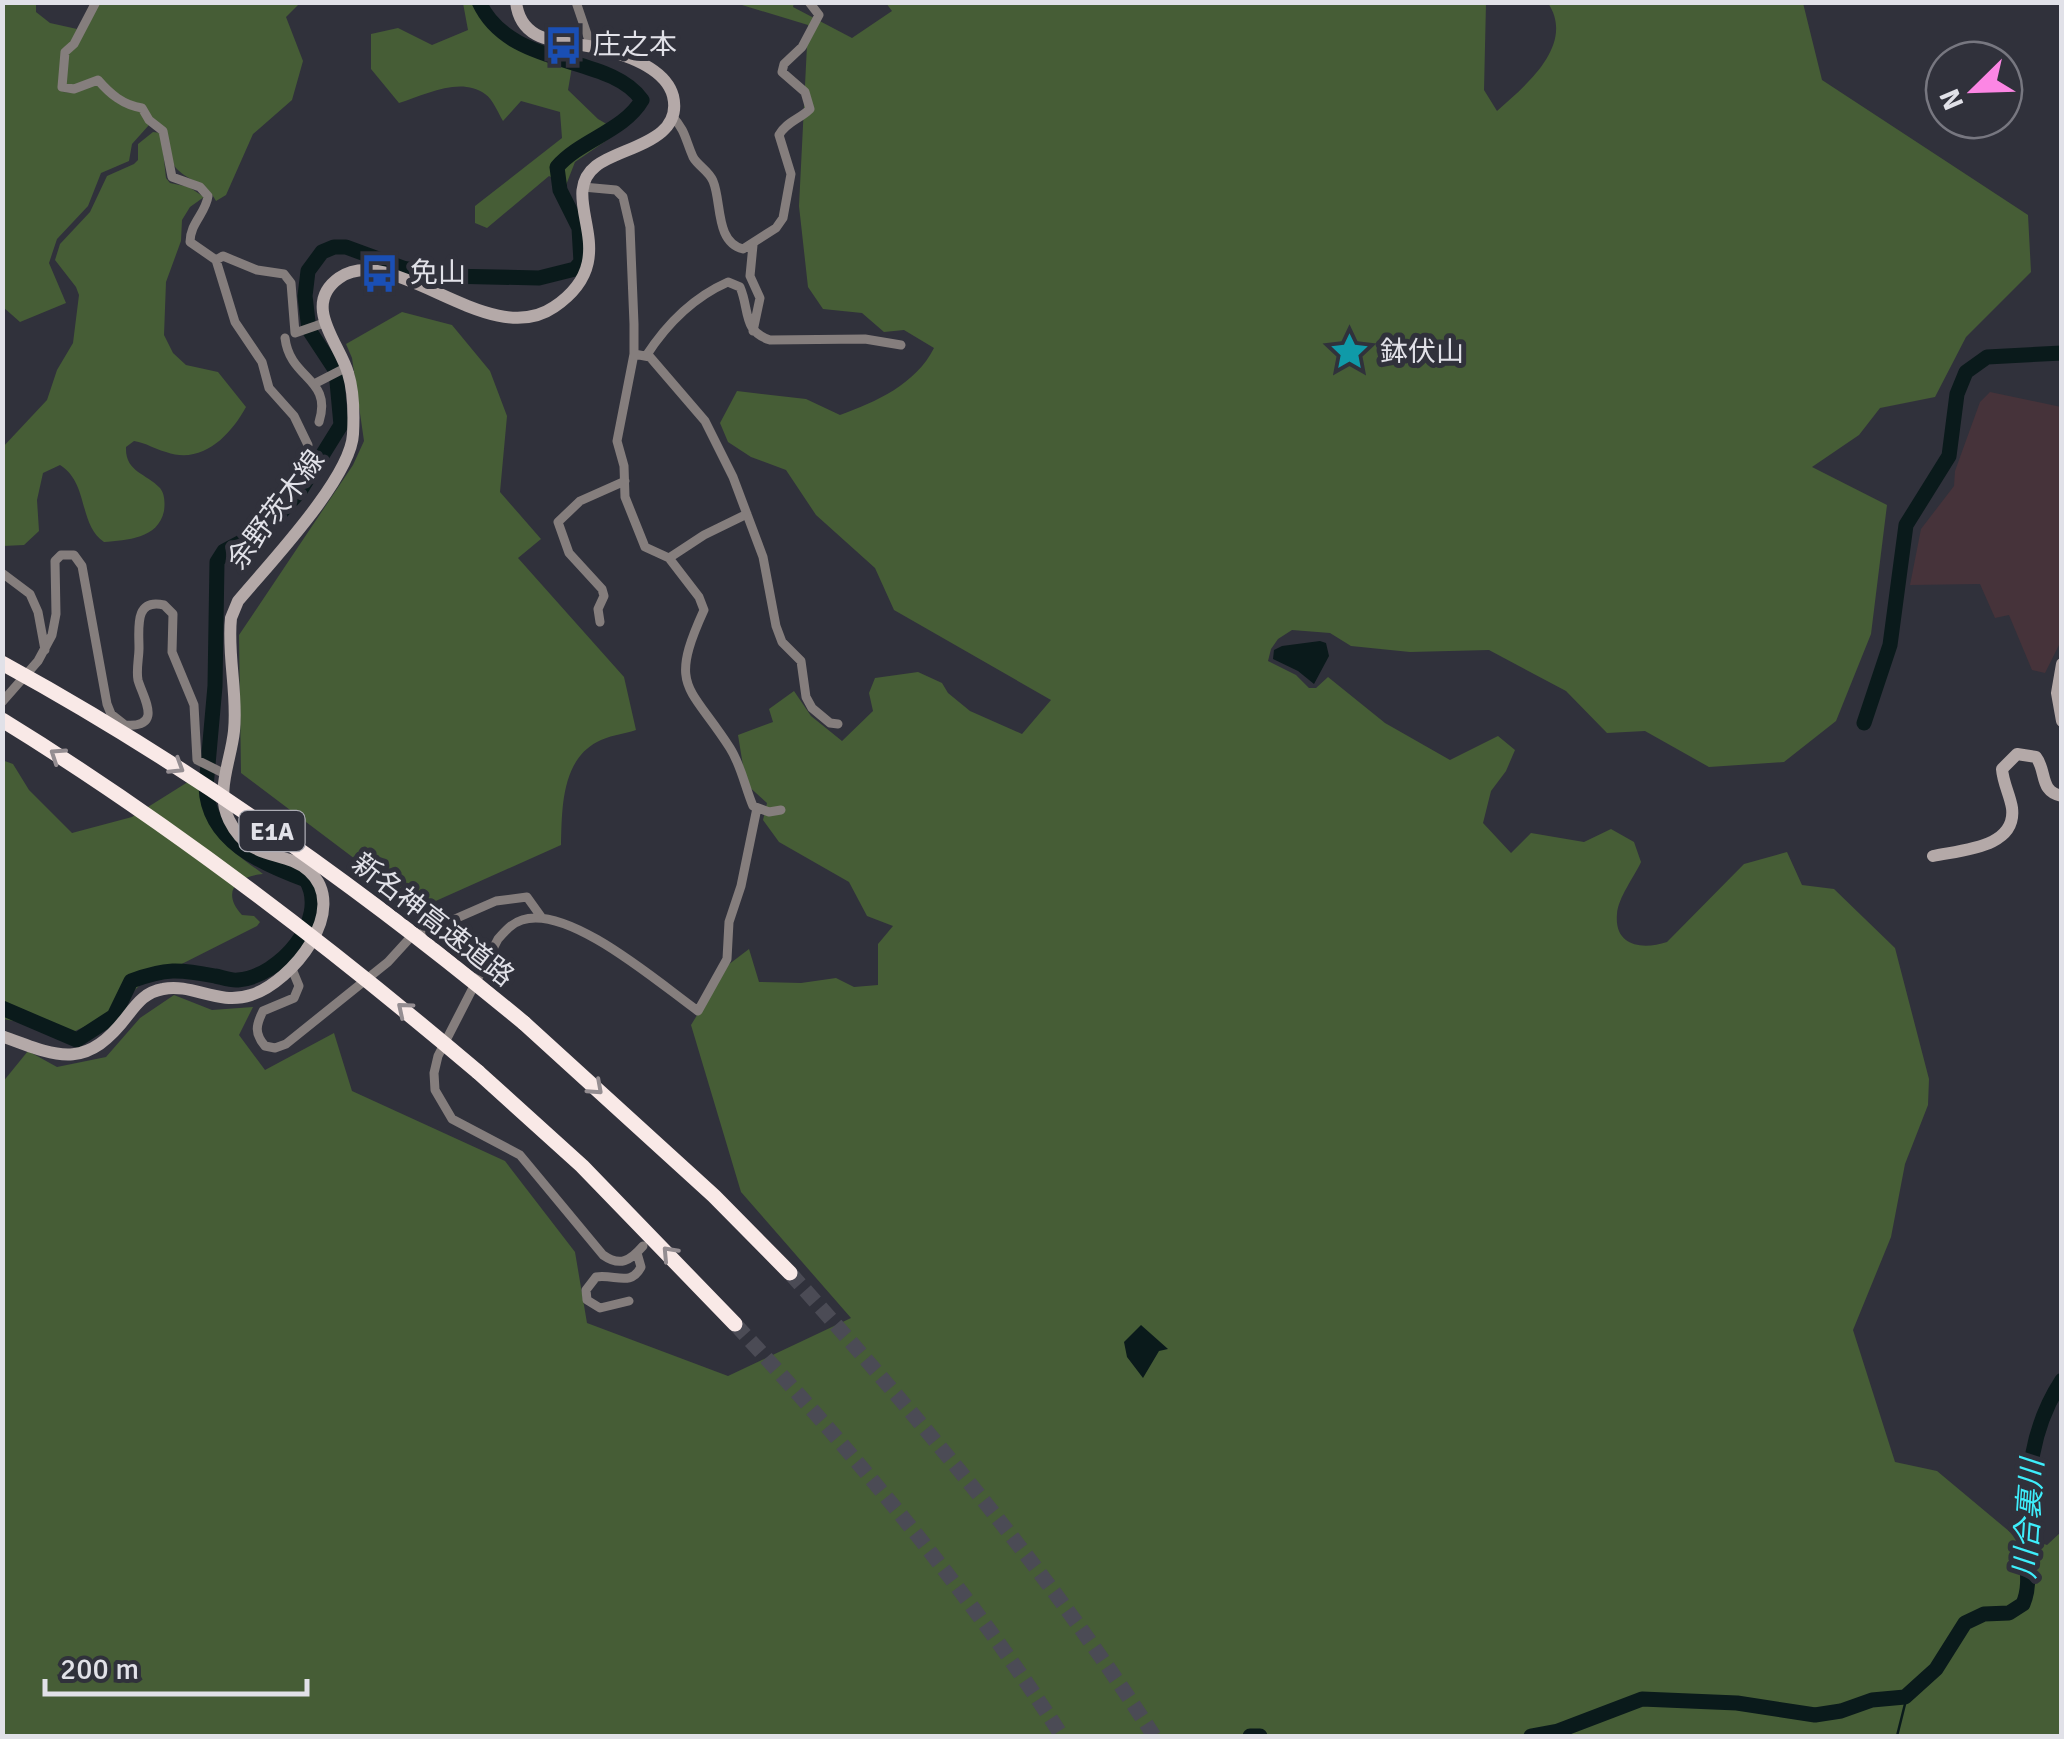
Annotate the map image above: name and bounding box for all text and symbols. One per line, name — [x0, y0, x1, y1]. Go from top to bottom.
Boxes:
bus stop icon: 庄之本 — [542, 24, 584, 66]
place label: 庄之本 — [593, 28, 677, 62]
north arrow — [1924, 40, 2024, 140]
text: N — [1932, 84, 1971, 115]
bus stop icon: 免山 — [359, 252, 401, 294]
place label: 免山 — [410, 256, 466, 290]
place icon: 鉢伏山 — [1329, 331, 1371, 373]
place label: 鉢伏山 — [1380, 335, 1464, 369]
street label: 余野茨木線 — [220, 444, 332, 576]
one-way arrow — [49, 749, 68, 767]
one-way arrow — [166, 754, 184, 773]
road number: E1A — [240, 811, 304, 851]
street label: 新名神高速道路 — [345, 846, 521, 994]
one-way arrow — [397, 1003, 415, 1021]
one-way arrow — [584, 1076, 603, 1094]
one-way arrow — [663, 1246, 681, 1265]
water label: 川合裏川 — [2006, 1455, 2052, 1580]
scale bar — [45, 1634, 308, 1696]
text: 200 m — [60, 1651, 139, 1688]

